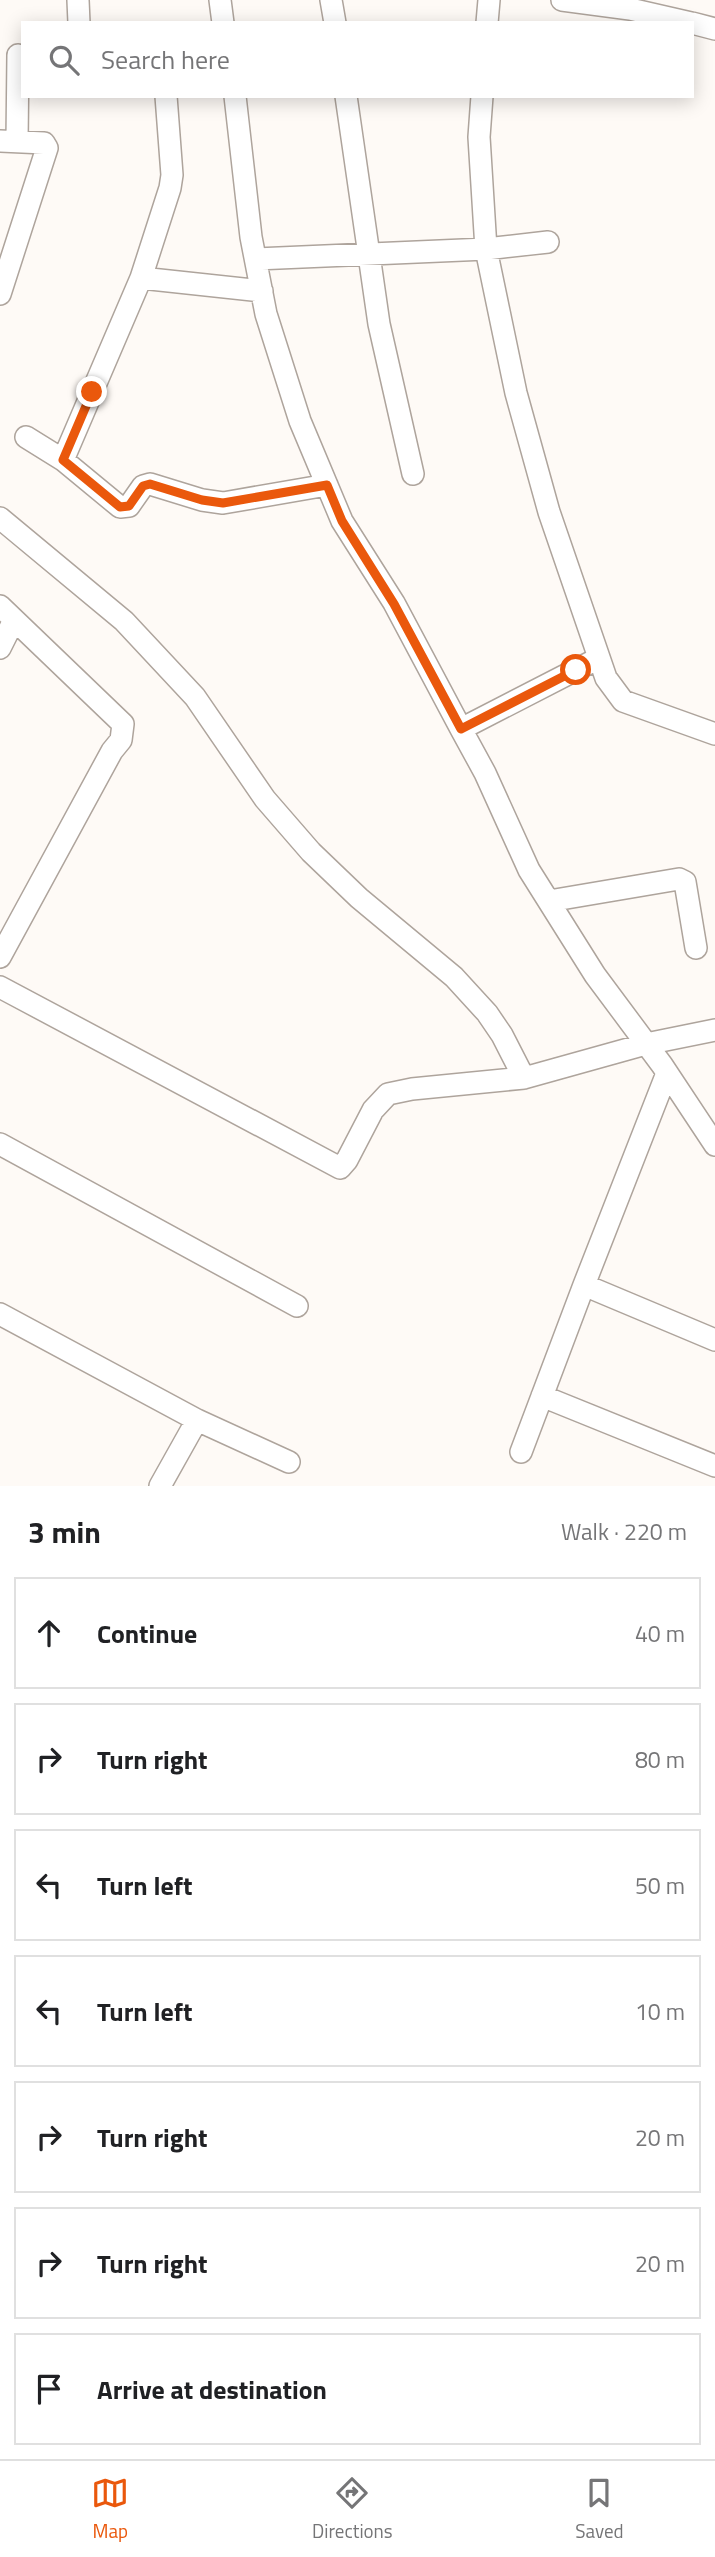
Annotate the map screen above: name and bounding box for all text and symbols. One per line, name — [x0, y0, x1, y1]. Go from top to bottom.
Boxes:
search box — [21, 21, 694, 98]
text: Search here — [101, 40, 230, 79]
icon: search — [45, 41, 83, 79]
route end — [76, 376, 107, 407]
route start — [560, 654, 591, 685]
text: 3 min — [28, 1509, 101, 1555]
text: Walk · 220 m — [561, 1514, 687, 1549]
icon: ahead — [30, 1614, 68, 1652]
text: Continue — [97, 1614, 197, 1653]
text: 40 m — [635, 1616, 685, 1651]
icon: right — [30, 1740, 68, 1778]
text: Turn right — [97, 1740, 208, 1779]
text: 80 m — [635, 1742, 685, 1777]
icon: left — [30, 1866, 68, 1904]
text: Turn left — [97, 1866, 192, 1905]
text: 50 m — [635, 1868, 685, 1903]
icon: left — [30, 1992, 68, 2030]
text: Turn left — [97, 1992, 192, 2031]
text: 10 m — [635, 1994, 685, 2029]
icon: right — [30, 2118, 68, 2156]
text: Turn right — [97, 2118, 208, 2157]
text: 20 m — [635, 2120, 685, 2155]
icon: right — [30, 2244, 68, 2282]
text: Turn right — [97, 2244, 208, 2283]
text: 20 m — [635, 2246, 685, 2281]
icon: arrive — [30, 2370, 68, 2408]
text: Arrive at destination — [97, 2370, 327, 2409]
tab: Map — [91, 2474, 129, 2545]
tab: Directions — [312, 2474, 393, 2545]
tab: Saved — [575, 2474, 624, 2545]

